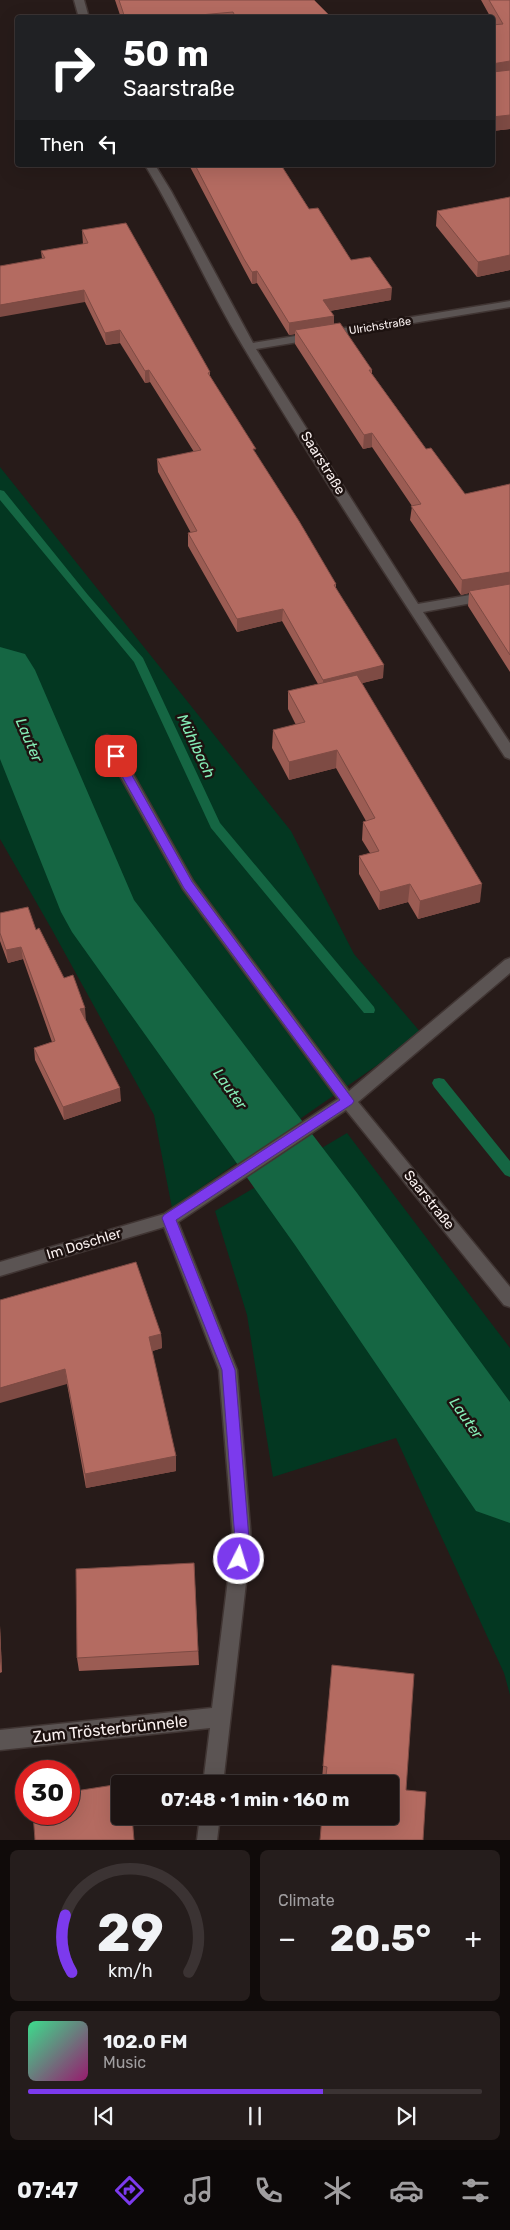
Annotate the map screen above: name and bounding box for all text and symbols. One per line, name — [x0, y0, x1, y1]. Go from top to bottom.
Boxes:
text: 50 m — [123, 33, 209, 75]
icon: right — [40, 35, 105, 100]
text: Saarstraße — [123, 75, 235, 102]
icon: left — [94, 130, 122, 158]
text: Then — [40, 133, 84, 156]
street label: Ulrichstraße — [348, 315, 412, 337]
street label: Saarstraße — [297, 428, 349, 498]
water label: Mühlbach — [173, 711, 219, 781]
water label: Lauter — [12, 715, 47, 766]
pin — [95, 735, 137, 777]
icon: arrive — [102, 742, 130, 770]
water label: Lauter — [209, 1065, 252, 1114]
street label: Saarstraße — [400, 1167, 458, 1233]
street label: Im Doschler — [45, 1224, 124, 1263]
water label: Lauter — [445, 1394, 487, 1443]
position arrow — [212, 1532, 264, 1584]
street label: Zum Trösterbrünnele — [32, 1711, 188, 1747]
speed limit sign: 30 — [15, 1760, 80, 1825]
text: 07:48 · 1 min · 160 m — [161, 1788, 349, 1811]
text: Climate — [278, 1891, 335, 1910]
text: 29 — [96, 1902, 164, 1964]
text: 20.5° — [330, 1915, 431, 1961]
text: − — [278, 1922, 296, 1955]
text: + — [465, 1922, 482, 1955]
text: km/h — [108, 1960, 152, 1981]
text: 102.0 FM — [103, 2030, 187, 2053]
text: Music — [103, 2053, 146, 2072]
icon: previous — [90, 2102, 118, 2130]
icon: pause — [241, 2102, 269, 2130]
icon: next — [392, 2102, 420, 2130]
icon: directions — [112, 2173, 147, 2208]
icon: music — [181, 2173, 216, 2208]
icon: phone — [251, 2173, 286, 2208]
icon: climate — [320, 2173, 355, 2208]
icon: car — [389, 2173, 424, 2208]
icon: filters — [458, 2173, 493, 2208]
text: 07:47 — [17, 2177, 78, 2204]

